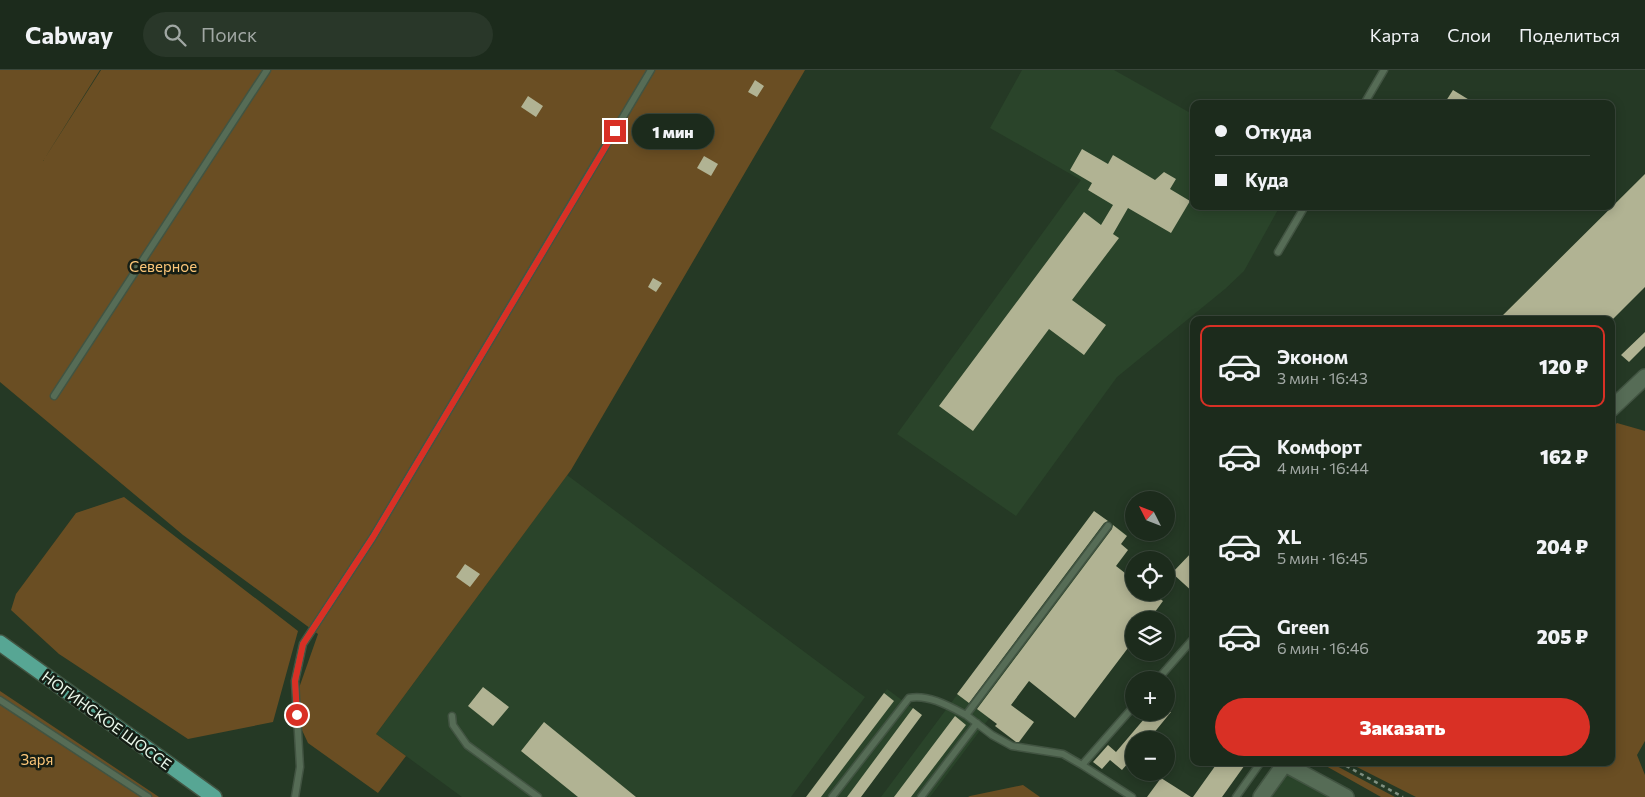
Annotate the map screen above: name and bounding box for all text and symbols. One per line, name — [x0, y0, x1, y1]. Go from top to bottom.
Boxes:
search box — [143, 12, 493, 57]
text: Cabway — [25, 20, 113, 49]
icon: search — [161, 21, 189, 49]
text: Поиск — [201, 23, 257, 46]
text: Карта — [1370, 24, 1419, 46]
text: Слои — [1447, 24, 1491, 46]
text: Поделиться — [1519, 24, 1620, 46]
callout: 1 мин — [632, 114, 715, 148]
route end — [604, 120, 626, 142]
text: Откуда — [1245, 120, 1312, 143]
text: 1 мин — [652, 122, 694, 141]
text: Куда — [1245, 168, 1289, 191]
park label: Северное — [129, 257, 197, 275]
icon: car — [1217, 344, 1262, 389]
text: Эконом — [1277, 345, 1348, 368]
text: 120 ₽ — [1539, 355, 1588, 378]
text: 3 мин · 16:43 — [1277, 368, 1368, 387]
icon: car — [1217, 434, 1262, 479]
text: Комфорт — [1277, 435, 1362, 458]
text: 162 ₽ — [1540, 445, 1588, 468]
text: 4 мин · 16:44 — [1277, 458, 1369, 477]
north arrow — [1125, 491, 1175, 541]
map controls — [1125, 491, 1175, 781]
icon: car — [1217, 524, 1262, 569]
text: XL — [1277, 525, 1302, 548]
text: 204 ₽ — [1536, 535, 1588, 558]
text: 5 мин · 16:45 — [1277, 548, 1368, 567]
button: locate — [1125, 551, 1175, 601]
button: layers — [1125, 611, 1175, 661]
icon: car — [1217, 614, 1262, 659]
text: Green — [1277, 615, 1329, 638]
text: 205 ₽ — [1537, 625, 1588, 648]
text: 6 мин · 16:46 — [1277, 638, 1369, 657]
street label: НОГИНСКОЕ ШОССЕ — [39, 667, 175, 773]
button: + — [1125, 671, 1175, 721]
button: Заказать — [1215, 698, 1590, 756]
route start — [286, 704, 308, 726]
button: − — [1125, 731, 1175, 781]
park label: Заря — [20, 750, 54, 768]

